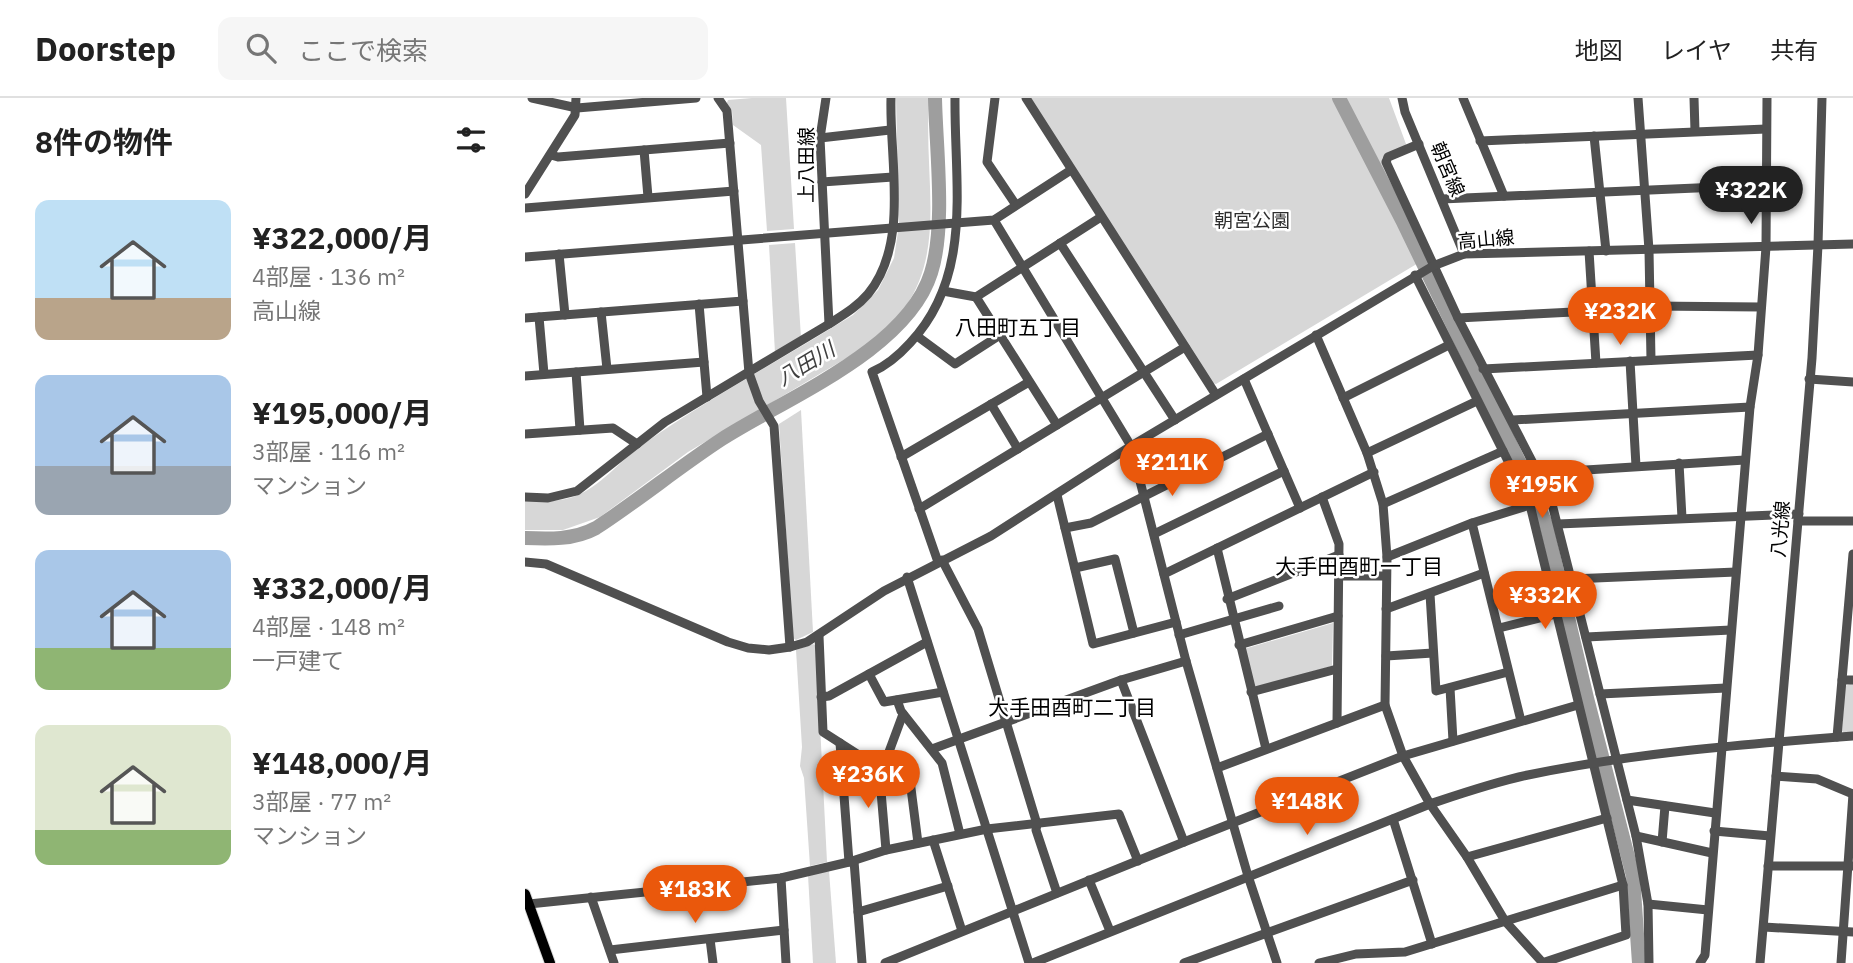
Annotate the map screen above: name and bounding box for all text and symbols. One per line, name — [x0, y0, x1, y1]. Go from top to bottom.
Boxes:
search box — [218, 17, 708, 80]
text: Doorstep — [35, 27, 176, 70]
icon: search — [242, 29, 280, 67]
text: ここで検索 — [298, 33, 428, 67]
text: 地図 — [1575, 34, 1623, 66]
text: レイヤ — [1661, 34, 1732, 66]
text: 共有 — [1770, 34, 1818, 66]
icon: filters — [452, 121, 490, 159]
text: 8件の物件 — [35, 122, 173, 161]
street label: 上八田線 — [794, 127, 818, 203]
street label: 朝宮線 — [1426, 138, 1470, 200]
pin: ¥322K — [1702, 166, 1800, 226]
text: ¥322K — [1715, 174, 1787, 204]
park label: 朝宮公園 — [1214, 208, 1290, 232]
text: ¥322,000/月 — [252, 218, 433, 257]
street label: 高山線 — [1457, 225, 1515, 253]
icon: home — [91, 228, 175, 312]
text: 4部屋 · 136 m² — [252, 261, 405, 291]
pin: ¥232K — [1571, 288, 1669, 347]
text: 高山線 — [252, 295, 321, 325]
text: ¥232K — [1584, 295, 1656, 325]
district label: 八田町五丁目 — [955, 313, 1081, 341]
water label: 八田川 — [771, 334, 841, 391]
text: ¥195,000/月 — [252, 393, 433, 432]
icon: home — [91, 403, 175, 487]
text: 3部屋 · 116 m² — [252, 436, 405, 466]
pin: ¥211K — [1123, 438, 1221, 498]
text: ¥211K — [1136, 446, 1208, 476]
pin: ¥195K — [1493, 460, 1591, 520]
text: ¥195K — [1506, 468, 1578, 498]
text: マンション — [252, 470, 367, 500]
street label: 八光線 — [1766, 500, 1794, 558]
district label: 大手田酉町一丁目 — [1275, 552, 1443, 580]
text: ¥332,000/月 — [252, 568, 433, 607]
pin: ¥332K — [1496, 572, 1594, 631]
icon: home — [91, 578, 175, 662]
text: ¥332K — [1509, 579, 1581, 609]
text: 4部屋 · 148 m² — [252, 611, 405, 641]
text: 一戸建て — [252, 645, 344, 675]
district label: 大手田酉町二丁目 — [988, 693, 1156, 721]
text: ¥148,000/月 — [252, 743, 433, 782]
pin: ¥236K — [819, 750, 917, 810]
icon: home — [91, 753, 175, 837]
text: ¥236K — [832, 758, 904, 788]
pin: ¥148K — [1258, 778, 1356, 837]
text: ¥148K — [1271, 785, 1343, 815]
text: 3部屋 · 77 m² — [252, 786, 391, 816]
text: マンション — [252, 820, 367, 850]
pin: ¥183K — [646, 866, 744, 925]
text: ¥183K — [659, 873, 731, 903]

